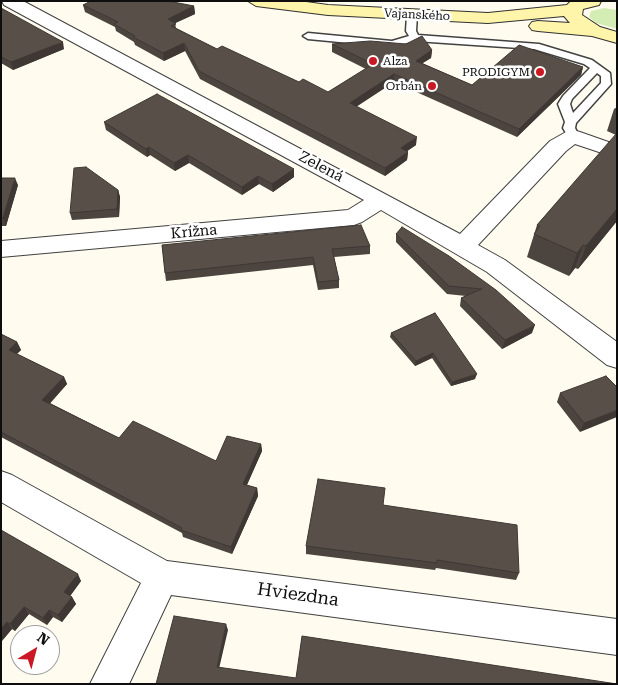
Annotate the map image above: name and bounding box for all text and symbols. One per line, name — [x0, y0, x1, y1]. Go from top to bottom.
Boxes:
street label: Vajanského — [383, 6, 451, 24]
place label: Alza — [383, 54, 407, 68]
marker: Alza — [367, 55, 379, 67]
place label: PRODIGYM — [462, 65, 530, 79]
marker: PRODIGYM — [534, 66, 546, 78]
place label: Orbán — [386, 79, 422, 93]
marker: Orbán — [426, 80, 438, 92]
street label: Zelená — [295, 148, 347, 186]
street label: Krížna — [170, 221, 218, 243]
street label: Hviezdna — [256, 579, 340, 611]
north arrow — [10, 625, 60, 675]
text: N — [34, 629, 53, 648]

